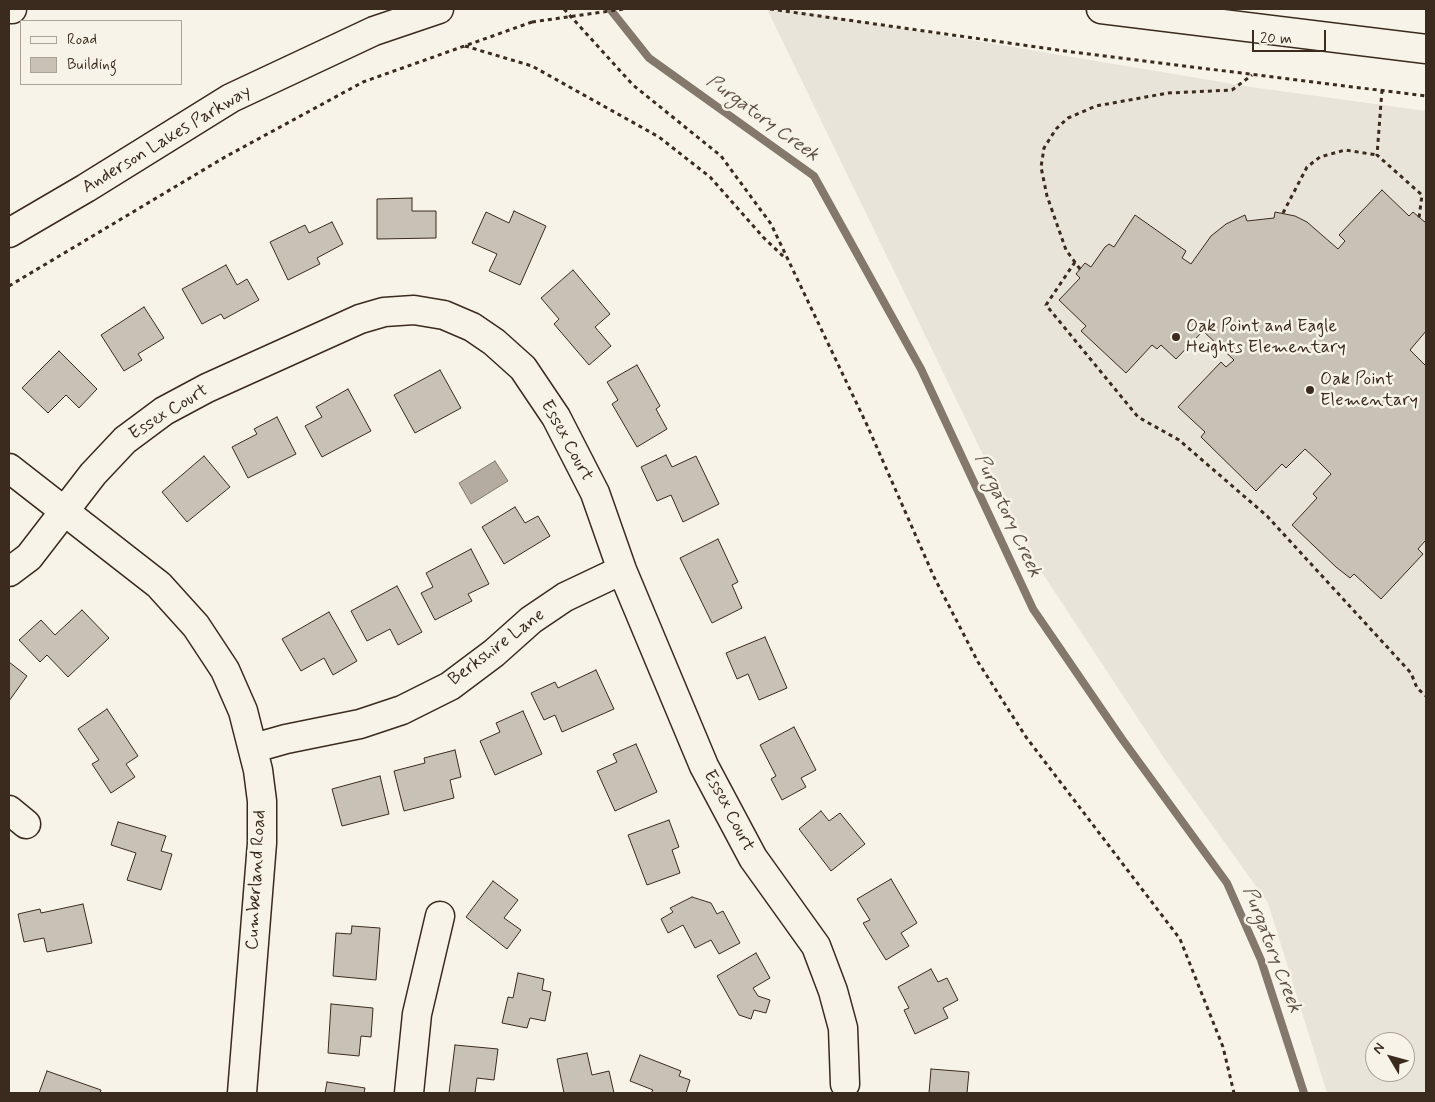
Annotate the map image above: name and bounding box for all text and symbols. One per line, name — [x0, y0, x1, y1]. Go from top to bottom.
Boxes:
legend — [20, 20, 182, 85]
scale bar — [1255, 20, 1329, 52]
text: 20 m — [1260, 29, 1292, 49]
text: Road — [67, 30, 97, 50]
text: Building — [67, 55, 117, 75]
water label: Purgatory Creek — [701, 71, 823, 167]
street label: Anderson Lakes Parkway — [79, 81, 255, 199]
place label: Oak Point and Eagle Heights Elementary — [1186, 316, 1346, 358]
marker: Oak Point and Eagle Heights Elementary — [1170, 331, 1182, 343]
place label: Oak Point Elementary — [1320, 369, 1418, 412]
street label: Essex Court — [125, 380, 213, 446]
marker: Oak Point Elementary — [1304, 384, 1316, 396]
street label: Essex Court — [535, 397, 597, 485]
water label: Purgatory Creek — [969, 451, 1045, 581]
street label: Berkshire Lane — [445, 605, 549, 691]
street label: Essex Court — [698, 767, 758, 855]
street label: Cumberland Road — [243, 809, 271, 951]
water label: Purgatory Creek — [1236, 884, 1306, 1016]
north arrow — [1365, 1032, 1415, 1082]
text: N — [1369, 1039, 1389, 1058]

